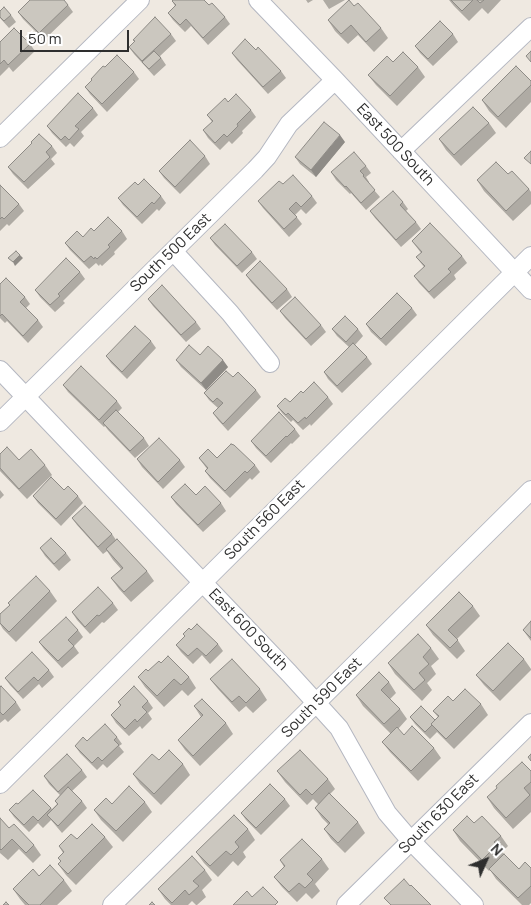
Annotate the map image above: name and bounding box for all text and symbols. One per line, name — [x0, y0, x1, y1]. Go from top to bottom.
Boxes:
scale bar — [22, 20, 131, 52]
text: 50 m — [28, 28, 62, 49]
street label: East 500 South — [352, 100, 438, 190]
street label: South 500 East — [127, 210, 215, 296]
street label: South 560 East — [221, 476, 309, 564]
street label: East 600 South — [205, 586, 291, 674]
street label: South 590 East — [278, 654, 366, 742]
street label: South 630 East — [395, 770, 483, 858]
north arrow — [461, 835, 511, 885]
text: N — [487, 839, 507, 859]

